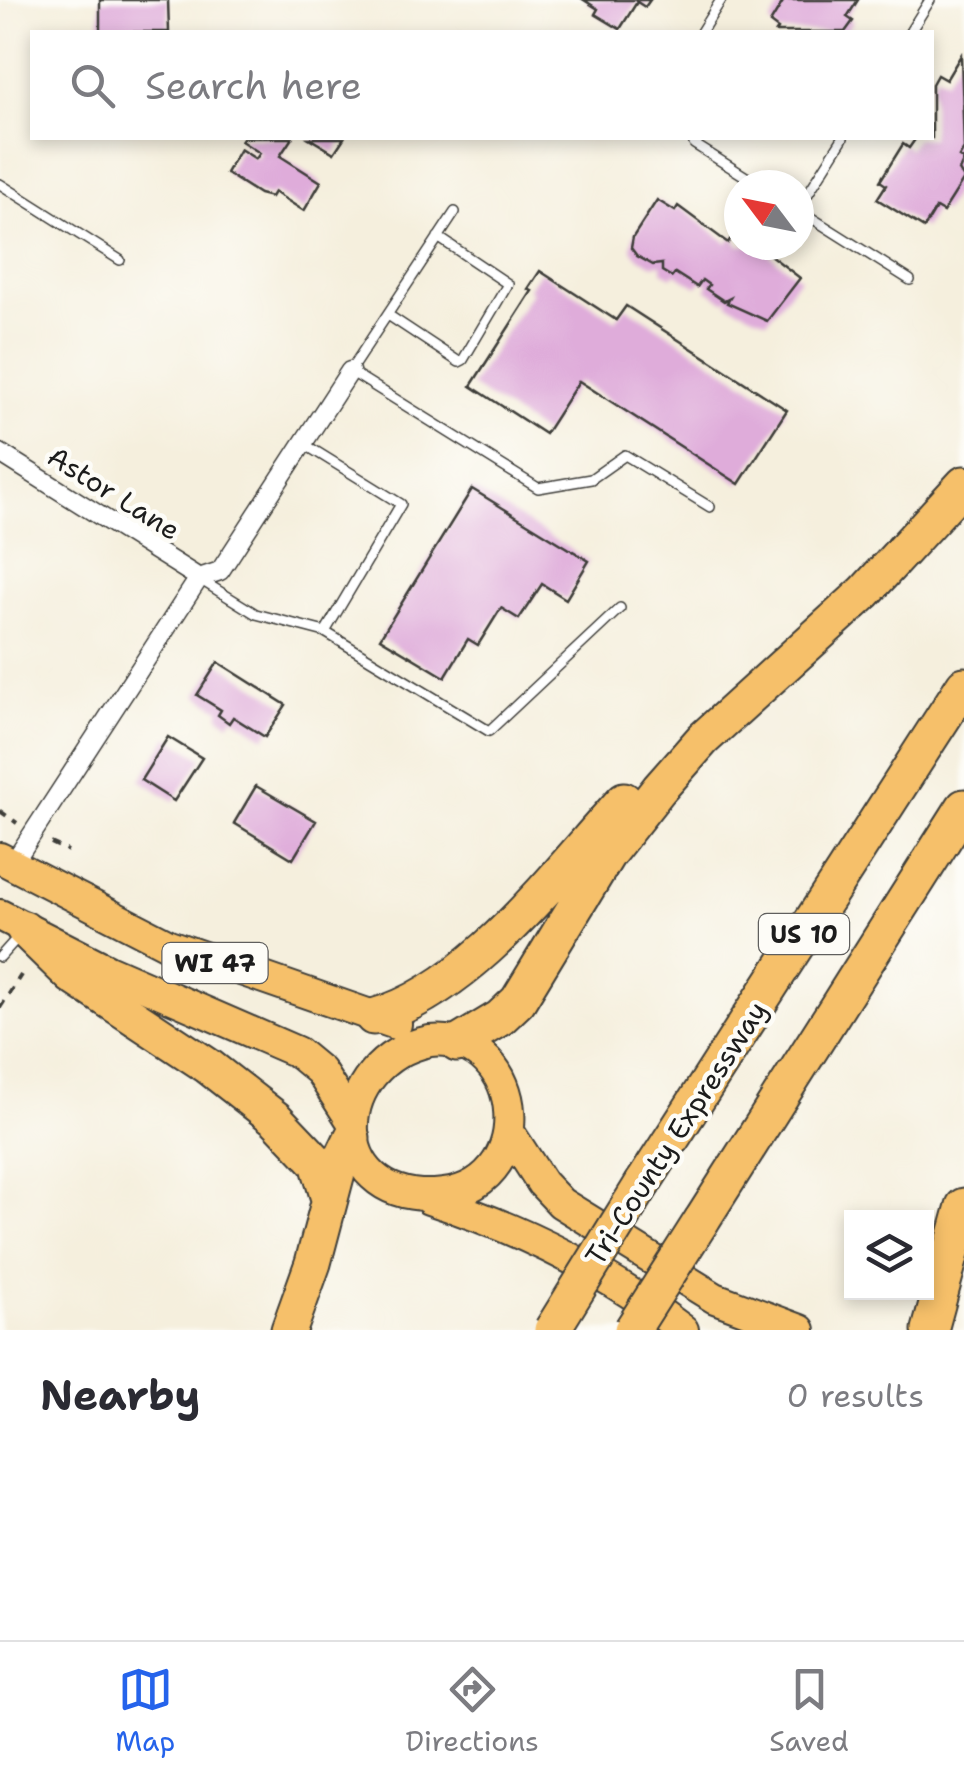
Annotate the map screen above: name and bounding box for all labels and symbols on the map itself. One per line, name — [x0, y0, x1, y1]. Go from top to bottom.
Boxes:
north arrow — [724, 170, 814, 260]
street label: Astor Lane — [41, 437, 187, 549]
road number: US 10 — [759, 914, 849, 954]
road number: WI 47 — [162, 943, 268, 983]
street label: Tri-County Expressway — [576, 993, 776, 1273]

